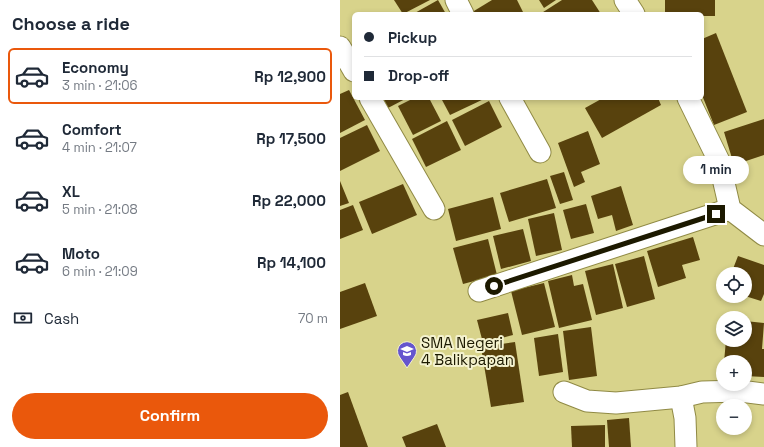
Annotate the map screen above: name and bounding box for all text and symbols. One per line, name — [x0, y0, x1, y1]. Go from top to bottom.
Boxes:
text: Choose a ride — [12, 12, 130, 35]
text: Pickup — [388, 28, 437, 47]
icon: car — [14, 58, 50, 94]
text: Economy — [62, 58, 129, 77]
text: Drop-off — [388, 66, 449, 85]
text: Rp 12,900 — [254, 67, 326, 86]
text: 3 min · 21:06 — [62, 77, 138, 94]
icon: car — [14, 120, 50, 156]
text: Comfort — [62, 120, 122, 139]
text: Rp 17,500 — [256, 129, 326, 148]
text: 4 min · 21:07 — [62, 139, 137, 156]
callout: 1 min — [683, 156, 749, 184]
text: 1 min — [700, 161, 732, 178]
icon: car — [14, 182, 50, 218]
text: XL — [62, 182, 80, 201]
text: Rp 22,000 — [252, 191, 326, 210]
text: 5 min · 21:08 — [62, 201, 138, 218]
route end — [707, 205, 725, 223]
icon: car — [14, 244, 50, 280]
text: Moto — [62, 244, 100, 263]
text: Rp 14,100 — [257, 253, 326, 272]
text: 6 min · 21:09 — [62, 263, 138, 280]
map controls — [716, 267, 752, 435]
button: locate — [716, 267, 752, 303]
route start — [485, 277, 503, 295]
icon: cash — [12, 307, 34, 329]
text: Cash — [44, 309, 79, 328]
text: 70 m — [298, 310, 328, 327]
button: layers — [716, 311, 752, 347]
place label: SMA Negeri 4 Balikpapan — [421, 333, 514, 369]
school or university icon: SMA Negeri 4 Balikpapan — [396, 340, 418, 368]
button: + — [716, 355, 752, 391]
button: Confirm — [12, 393, 328, 439]
button: − — [716, 399, 752, 435]

